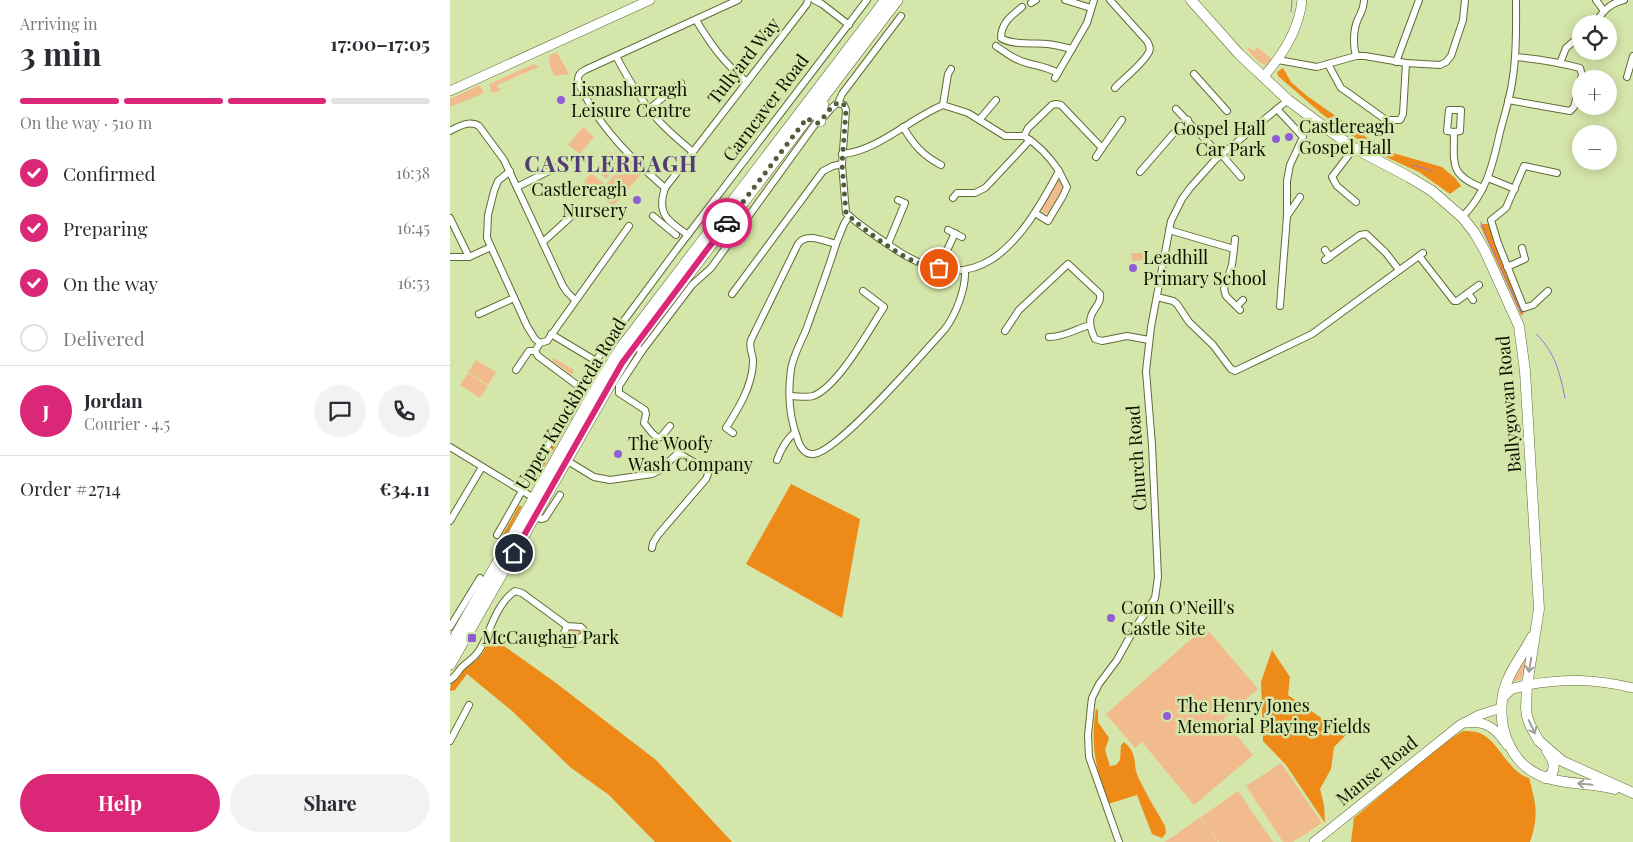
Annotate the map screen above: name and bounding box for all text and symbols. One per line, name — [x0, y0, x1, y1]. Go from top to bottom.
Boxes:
street label: Tullyard Way — [702, 12, 785, 109]
text: Arriving in — [20, 13, 98, 34]
map controls — [1572, 15, 1617, 170]
button: locate — [1572, 15, 1617, 60]
text: 17:00–17:05 — [330, 30, 430, 56]
text: 3 min — [20, 31, 102, 74]
street label: Carncaver Road — [717, 48, 814, 166]
button: + — [1572, 70, 1617, 115]
place label: Lisnasharragh Leisure Centre — [571, 77, 691, 122]
marker: Lisnasharragh Leisure Centre — [555, 94, 567, 106]
text: On the way · 510 m — [20, 112, 152, 133]
place label: Castlereagh Gospel Hall — [1299, 114, 1395, 159]
place label: Gospel Hall Car Park — [1173, 116, 1266, 161]
button: − — [1572, 125, 1617, 170]
marker: Castlereagh Gospel Hall — [1283, 131, 1295, 143]
marker: Gospel Hall Car Park — [1270, 133, 1282, 145]
district label: CASTLEREAGH — [524, 148, 698, 178]
icon: check — [20, 159, 48, 187]
text: Confirmed — [63, 160, 156, 186]
text: 16:38 — [396, 162, 430, 183]
place label: Castlereagh Nursery — [531, 177, 627, 222]
marker: Castlereagh Nursery — [631, 194, 643, 206]
courier — [702, 198, 752, 248]
icon: car — [713, 209, 741, 237]
icon: check — [20, 214, 48, 242]
text: Preparing — [63, 215, 148, 241]
text: 16:45 — [397, 217, 430, 238]
place label: Leadhill Primary School — [1143, 245, 1267, 290]
pin — [918, 247, 960, 289]
icon: bag — [925, 254, 953, 282]
marker: Leadhill Primary School — [1127, 262, 1139, 274]
icon: check — [20, 269, 48, 297]
text: On the way — [63, 270, 158, 296]
text: 16:53 — [398, 272, 430, 293]
street label: Upper Knockbreda Road — [509, 313, 631, 494]
text: Delivered — [63, 325, 145, 351]
street label: Ballygowan Road — [1490, 334, 1526, 474]
button: chat — [314, 385, 366, 437]
button: phone — [378, 385, 430, 437]
text: Jordan — [84, 387, 143, 413]
text: J — [43, 398, 49, 424]
street label: Church Road — [1120, 404, 1152, 512]
text: Courier · 4.5 — [84, 413, 170, 434]
place label: The Woofy Wash Company — [627, 431, 753, 476]
marker: The Woofy Wash Company — [612, 448, 624, 460]
text: Order #2714 — [20, 475, 121, 501]
text: €34.11 — [379, 475, 430, 501]
pin — [493, 532, 535, 574]
icon: home — [500, 539, 528, 567]
place label: Conn O'Neill's Castle Site — [1121, 595, 1234, 640]
marker: Conn O'Neill's Castle Site — [1105, 612, 1117, 624]
place label: McCaughan Park — [482, 625, 619, 649]
marker: McCaughan Park — [466, 632, 478, 644]
one-way arrow — [1525, 657, 1535, 673]
place label: The Henry Jones Memorial Playing Fields — [1177, 693, 1371, 738]
marker: The Henry Jones Memorial Playing Fields — [1161, 710, 1173, 722]
one-way arrow — [1528, 719, 1537, 734]
street label: Manse Road — [1331, 730, 1422, 810]
button: Help — [20, 774, 220, 832]
button: Share — [230, 774, 430, 832]
one-way arrow — [1577, 780, 1593, 789]

